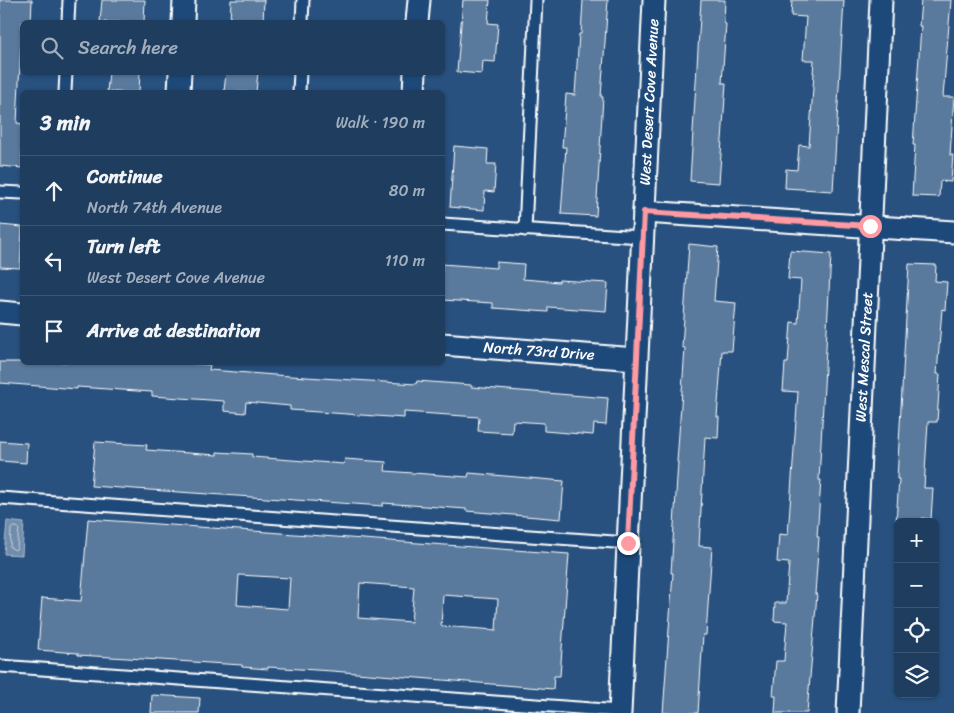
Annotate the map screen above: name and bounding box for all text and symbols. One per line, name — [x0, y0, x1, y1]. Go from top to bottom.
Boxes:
street label: West Desert Cove Avenue — [632, 18, 666, 186]
search box — [20, 20, 445, 75]
text: Search here — [78, 31, 178, 64]
icon: search — [38, 34, 66, 62]
text: 3 min — [40, 104, 90, 142]
text: Walk · 190 m — [336, 108, 425, 137]
text: Continue — [87, 160, 163, 193]
text: 80 m — [389, 176, 425, 205]
icon: ahead — [40, 177, 68, 205]
text: North 74th Avenue — [87, 193, 222, 222]
route start — [859, 215, 882, 238]
text: Turn left — [87, 230, 160, 263]
text: 110 m — [385, 246, 425, 275]
icon: left — [40, 247, 68, 275]
text: West Desert Cove Avenue — [87, 263, 265, 292]
street label: West Mescal Street — [848, 291, 880, 423]
text: Arrive at destination — [87, 314, 260, 347]
icon: arrive — [40, 317, 68, 345]
street label: North 73rd Drive — [483, 334, 596, 368]
map controls — [894, 518, 939, 698]
button: + — [894, 518, 939, 563]
route end — [617, 532, 640, 555]
button: − — [894, 563, 939, 608]
button: locate — [894, 608, 939, 653]
button: layers — [894, 653, 939, 698]

